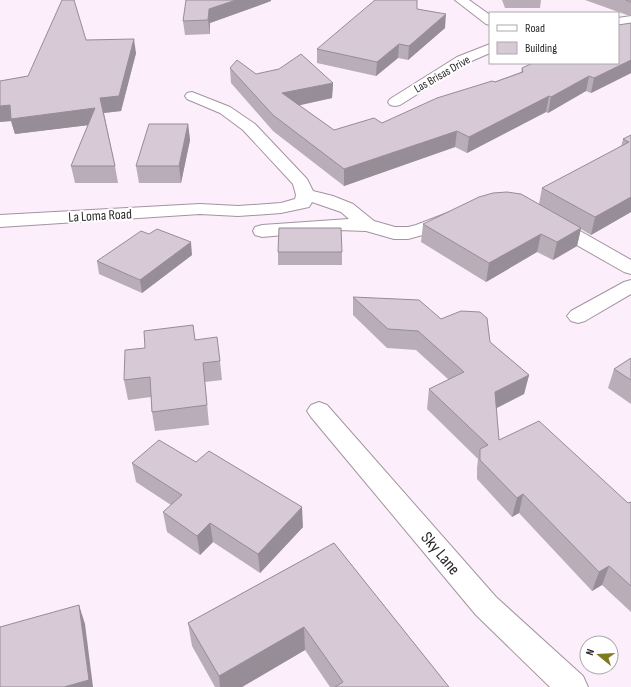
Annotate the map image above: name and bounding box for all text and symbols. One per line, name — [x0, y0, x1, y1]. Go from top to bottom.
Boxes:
legend — [489, 12, 619, 64]
text: Road — [525, 21, 545, 36]
text: Building — [525, 41, 557, 56]
street label: Las Brisas Drive — [412, 52, 473, 97]
street label: La Loma Road — [68, 205, 132, 226]
street label: Sky Lane — [417, 528, 464, 579]
north arrow — [579, 635, 619, 675]
text: N — [583, 647, 597, 657]

